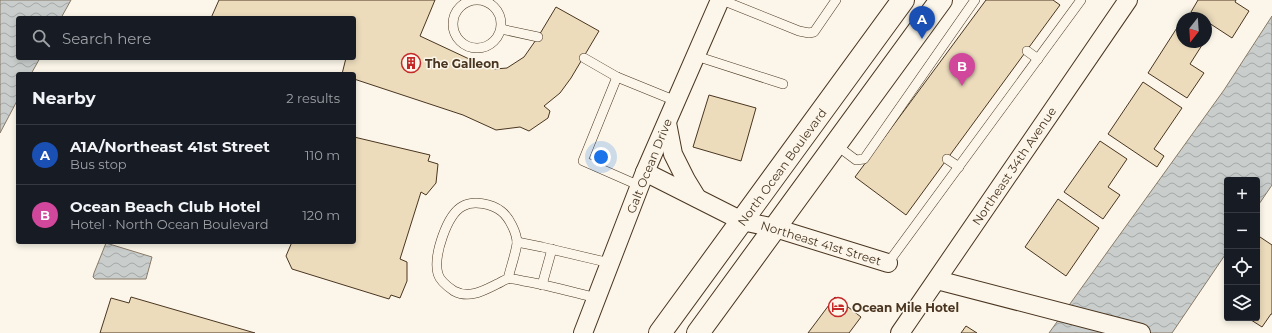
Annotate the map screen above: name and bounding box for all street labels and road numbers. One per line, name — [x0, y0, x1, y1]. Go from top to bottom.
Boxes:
street label: Northeast 34th Avenue — [969, 104, 1059, 228]
street label: North Ocean Boulevard — [734, 105, 830, 229]
street label: Galt Ocean Drive — [623, 116, 675, 216]
street label: Northeast 41st Street — [759, 217, 883, 269]

